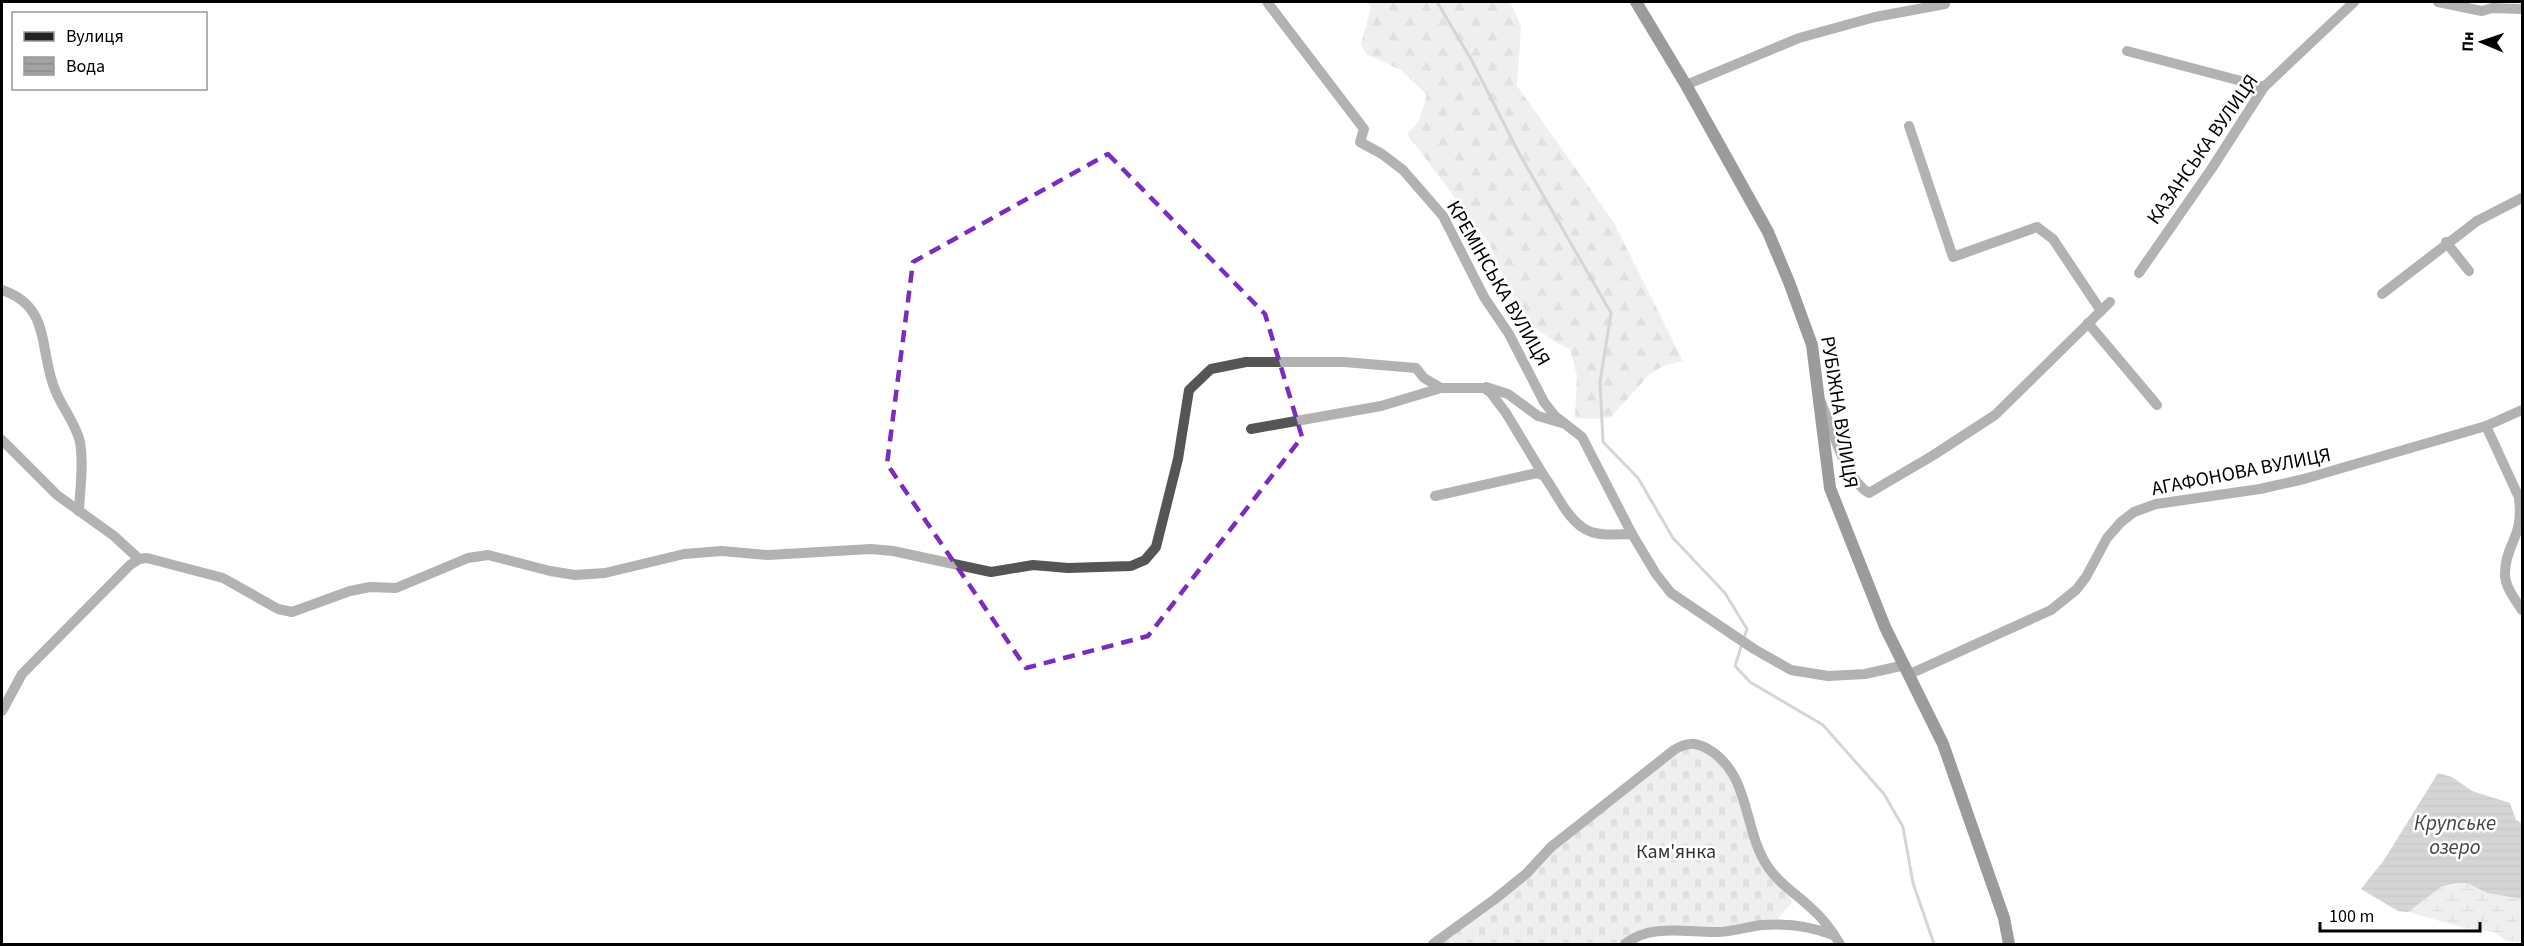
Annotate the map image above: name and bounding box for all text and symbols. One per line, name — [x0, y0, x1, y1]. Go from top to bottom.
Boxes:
legend — [12, 12, 207, 90]
north arrow — [2452, 12, 2512, 72]
text: Вулиця — [66, 24, 124, 49]
text: Пн — [2457, 31, 2479, 52]
text: Вода — [66, 54, 105, 79]
street label: КАЗАНСЬКА ВУЛИЦЯ — [2140, 69, 2265, 230]
street label: КРЕМІНСЬКА ВУЛИЦЯ — [1439, 196, 1557, 371]
street label: РУБІЖНА ВУЛИЦЯ — [1813, 334, 1865, 490]
street label: АГАФОНОВА ВУЛИЦЯ — [2149, 441, 2333, 503]
water label: Крупське озеро — [2414, 808, 2496, 862]
park label: Кам'янка — [1636, 838, 1716, 866]
scale bar — [2320, 895, 2480, 933]
text: 100 m — [2329, 904, 2374, 929]

